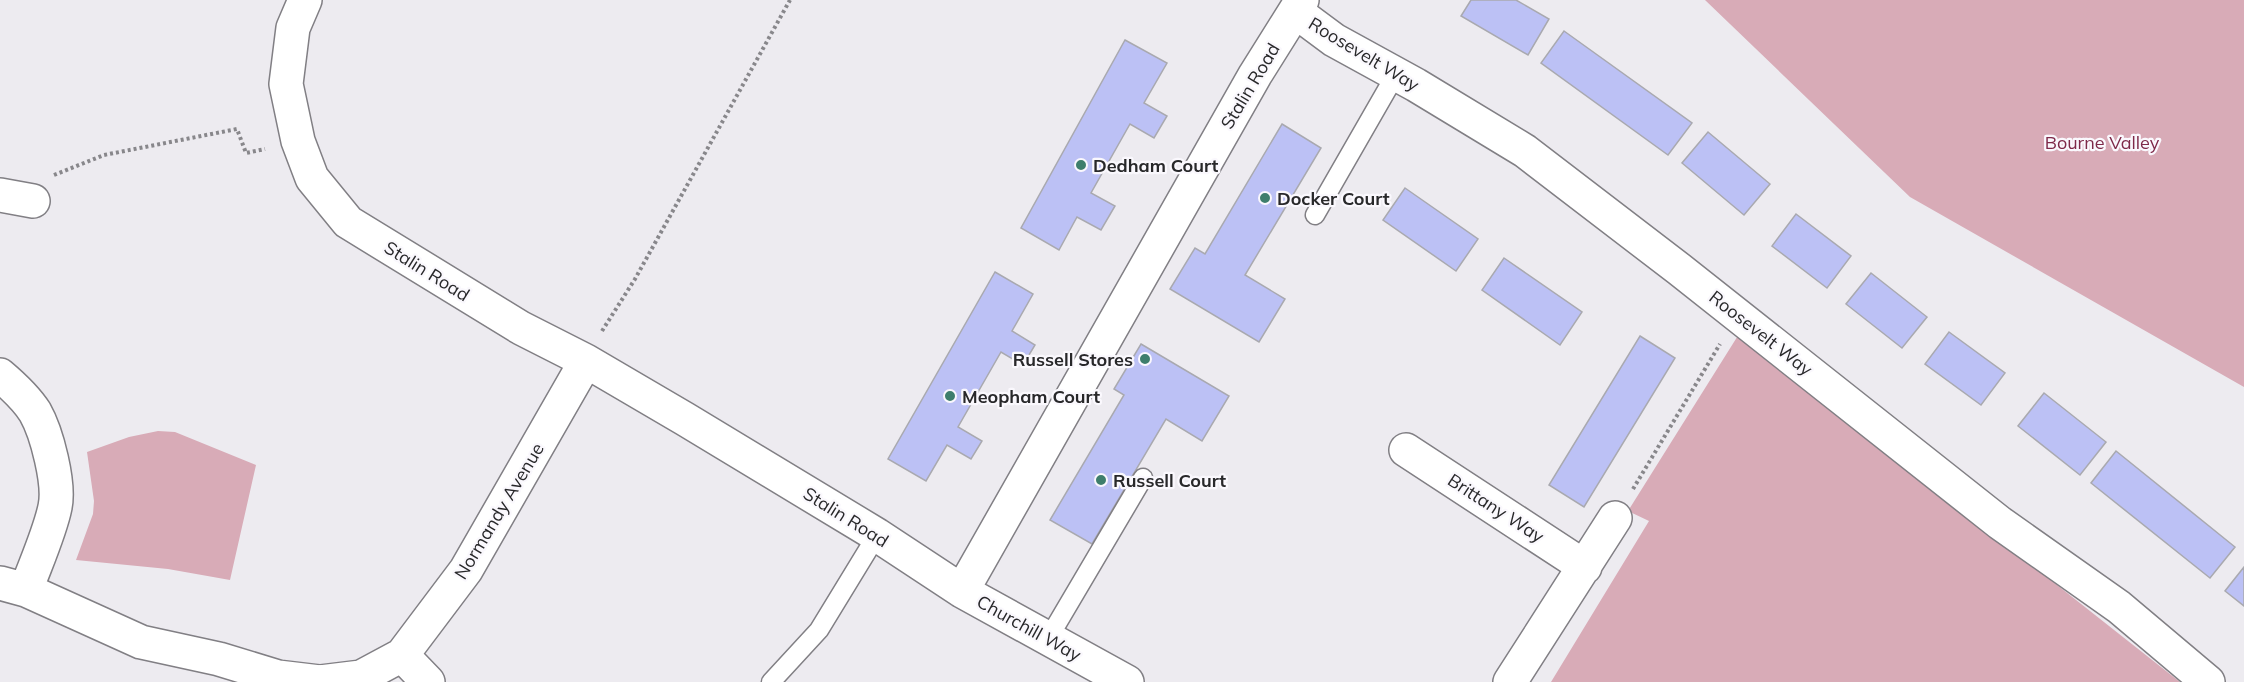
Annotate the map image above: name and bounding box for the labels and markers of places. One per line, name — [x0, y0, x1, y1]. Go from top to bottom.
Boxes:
place label: Dedham Court — [1093, 154, 1219, 177]
marker: Dedham Court — [1074, 158, 1088, 172]
place label: Docker Court — [1277, 187, 1390, 210]
marker: Docker Court — [1258, 191, 1272, 205]
place label: Russell Stores — [1013, 348, 1133, 371]
marker: Russell Stores — [1138, 352, 1152, 366]
place label: Meopham Court — [962, 385, 1100, 408]
marker: Meopham Court — [943, 389, 957, 403]
place label: Russell Court — [1113, 469, 1226, 492]
marker: Russell Court — [1094, 473, 1108, 487]

